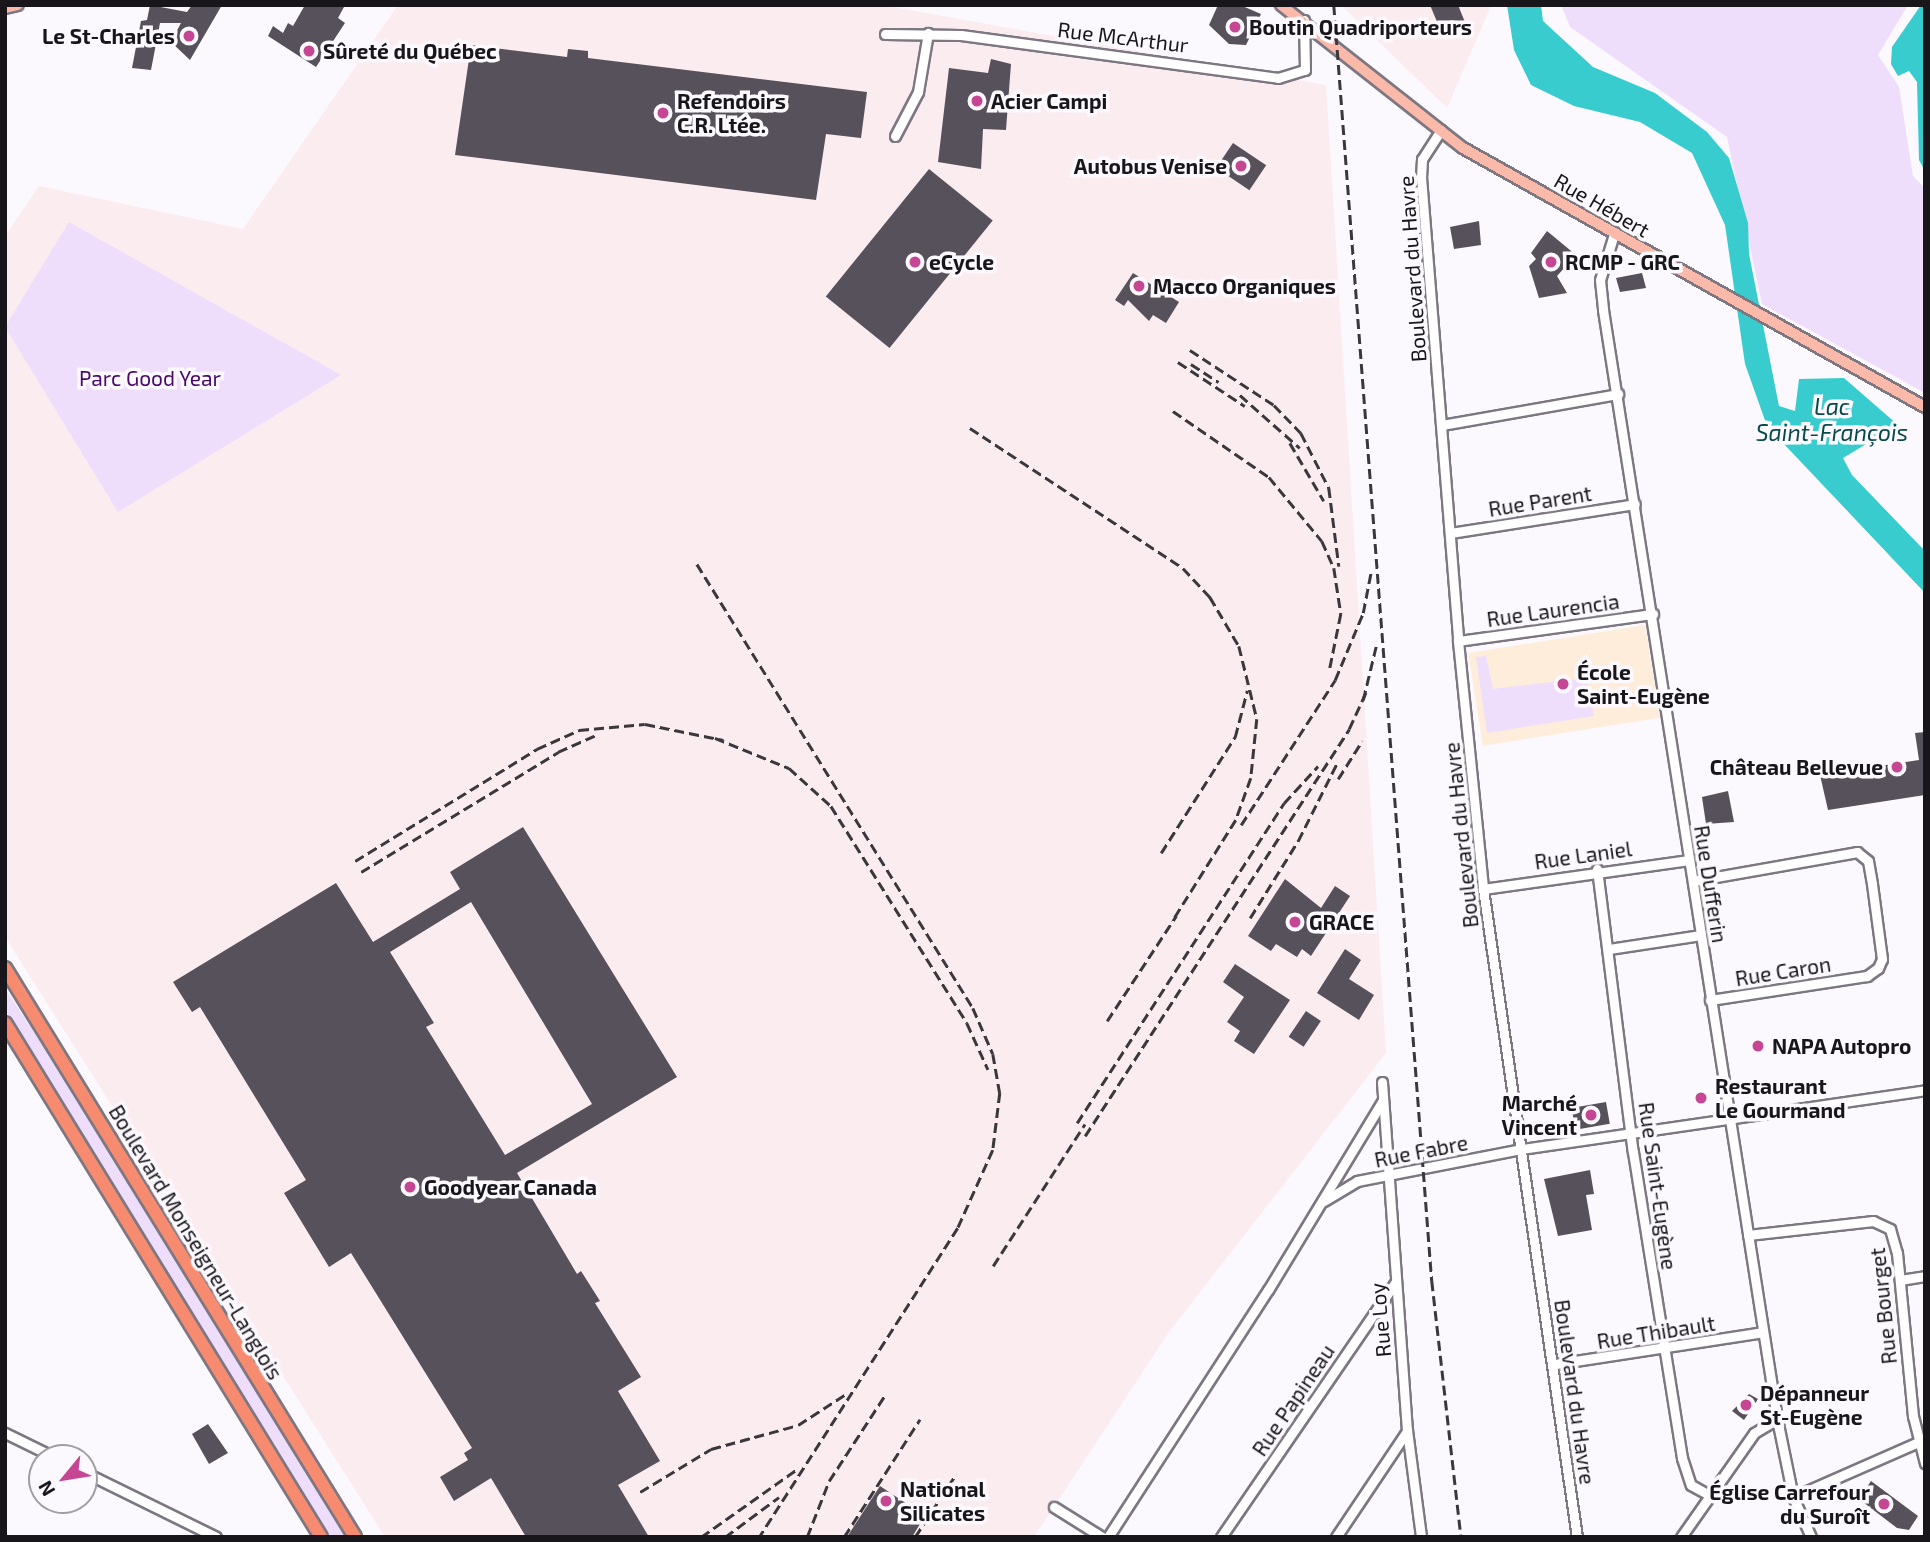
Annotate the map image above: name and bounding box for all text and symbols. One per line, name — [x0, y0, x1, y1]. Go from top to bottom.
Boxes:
place label: Boutin Quadriporteurs — [1249, 14, 1472, 40]
street label: Rue McArthur — [1056, 16, 1190, 58]
marker: Boutin Quadriporteurs — [1227, 19, 1243, 35]
place label: Le St-Charles — [42, 23, 175, 49]
marker: Le St-Charles — [181, 28, 197, 44]
place label: Sûreté du Québec — [323, 38, 497, 64]
marker: Sûreté du Québec — [301, 43, 317, 59]
place label: Refendoirs C.R. Ltée. — [677, 88, 786, 138]
place label: Acier Campi — [991, 88, 1108, 114]
marker: Acier Campi — [969, 93, 985, 109]
marker: Refendoirs C.R. Ltée. — [655, 105, 671, 121]
place label: Autobus Venise — [1073, 153, 1227, 179]
marker: Autobus Venise — [1233, 158, 1249, 174]
street label: Rue Hébert — [1550, 168, 1654, 242]
street label: Boulevard du Havre — [1393, 175, 1431, 363]
place label: eCycle — [929, 249, 994, 275]
place label: RCMP - GRC — [1565, 249, 1680, 275]
marker: eCycle — [907, 254, 923, 270]
marker: RCMP - GRC — [1543, 254, 1559, 270]
place label: Macco Organiques — [1153, 273, 1336, 299]
marker: Macco Organiques — [1131, 278, 1147, 294]
park label: Parc Good Year — [79, 365, 221, 391]
water label: Lac Saint-François — [1756, 392, 1908, 446]
street label: Rue Parent — [1486, 480, 1594, 522]
street label: Rue Laurencia — [1485, 588, 1621, 632]
place label: École Saint-Eugène — [1577, 659, 1710, 709]
marker: École Saint-Eugène — [1555, 676, 1571, 692]
street label: Boulevard du Havre — [1439, 741, 1483, 929]
place label: Château Bellevue — [1710, 754, 1883, 780]
marker: Château Bellevue — [1889, 759, 1905, 775]
street label: Rue Dufferin — [1689, 823, 1733, 945]
street label: Rue Laniel — [1533, 836, 1633, 874]
place label: GRACE — [1309, 909, 1374, 935]
marker: GRACE — [1287, 914, 1303, 930]
street label: Rue Caron — [1733, 951, 1833, 991]
place label: NAPA Autopro — [1772, 1033, 1912, 1059]
marker: NAPA Autopro — [1750, 1038, 1766, 1054]
place label: Restaurant Le Gourmand — [1715, 1073, 1846, 1123]
place label: Marché Vincent — [1502, 1090, 1577, 1140]
marker: Restaurant Le Gourmand — [1693, 1090, 1709, 1106]
street label: Boulevard Monseigneur-Langlois — [104, 1100, 288, 1384]
street label: Rue Saint-Eugène — [1634, 1101, 1682, 1271]
marker: Marché Vincent — [1583, 1107, 1599, 1123]
street label: Rue Fabre — [1372, 1130, 1470, 1172]
place label: Goodyear Canada — [424, 1174, 597, 1200]
marker: Goodyear Canada — [402, 1179, 418, 1195]
street label: Rue Bourget — [1864, 1246, 1902, 1366]
street label: Rue Loy — [1364, 1282, 1396, 1358]
street label: Boulevard du Havre — [1550, 1298, 1600, 1486]
street label: Rue Thibault — [1595, 1310, 1717, 1354]
street label: Rue Papineau — [1246, 1339, 1340, 1461]
place label: Dépanneur St-Eugène — [1760, 1380, 1869, 1430]
marker: Dépanneur St-Eugène — [1738, 1397, 1754, 1413]
north arrow — [28, 1444, 98, 1514]
place label: National Silicates — [900, 1476, 985, 1526]
text: N — [33, 1477, 60, 1500]
place label: Église Carrefour du Suroît — [1709, 1479, 1870, 1529]
marker: National Silicates — [878, 1493, 894, 1509]
marker: Église Carrefour du Suroît — [1876, 1496, 1892, 1512]

